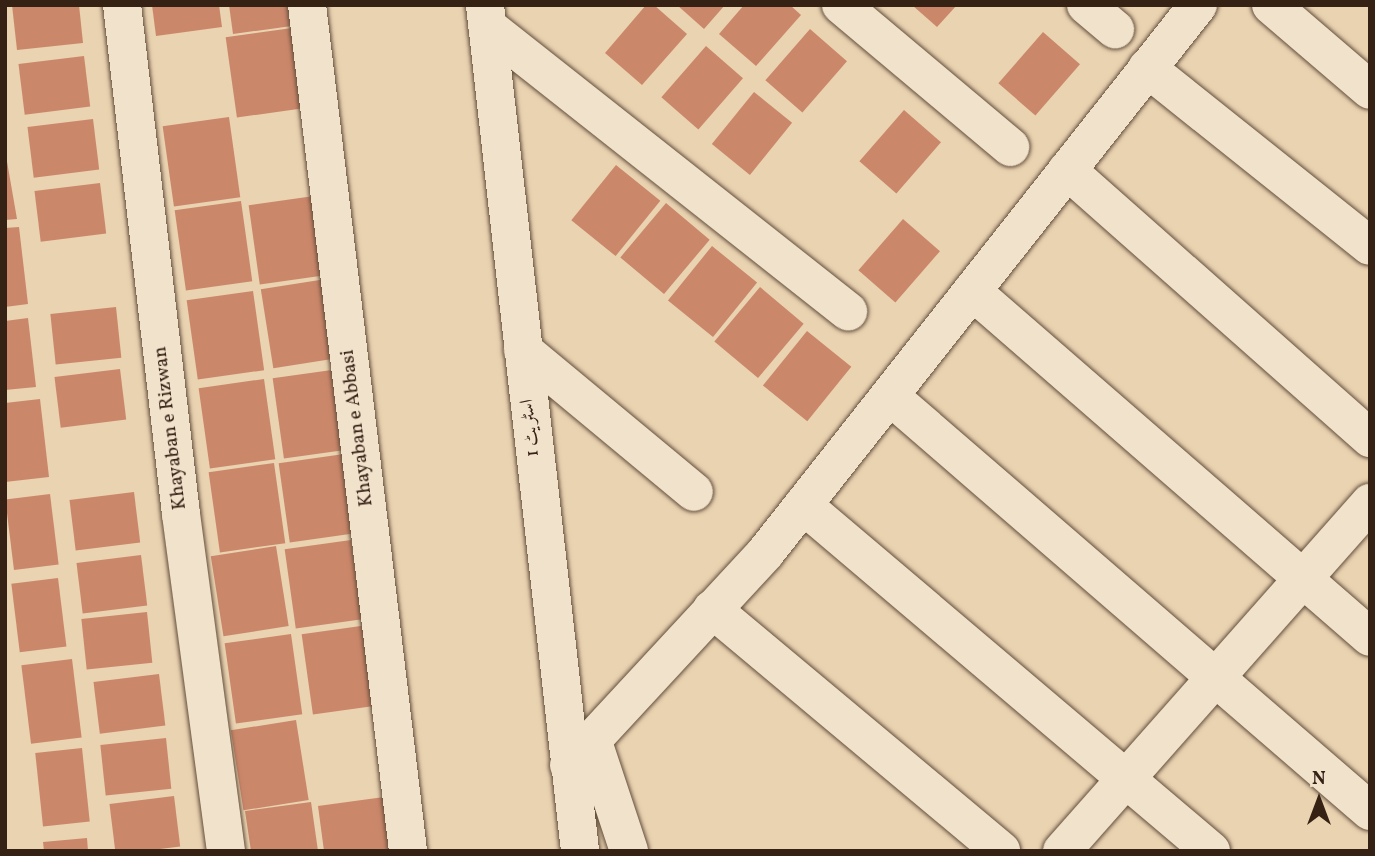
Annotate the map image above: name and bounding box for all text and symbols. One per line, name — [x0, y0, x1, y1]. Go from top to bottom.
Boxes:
street label: Khayaban e Rizwan — [150, 345, 192, 511]
street label: Khayaban e Abbasi — [337, 348, 379, 508]
street label: اسٹریٹ 1 — [517, 398, 545, 458]
north arrow — [1284, 765, 1354, 835]
text: N — [1312, 766, 1326, 792]

